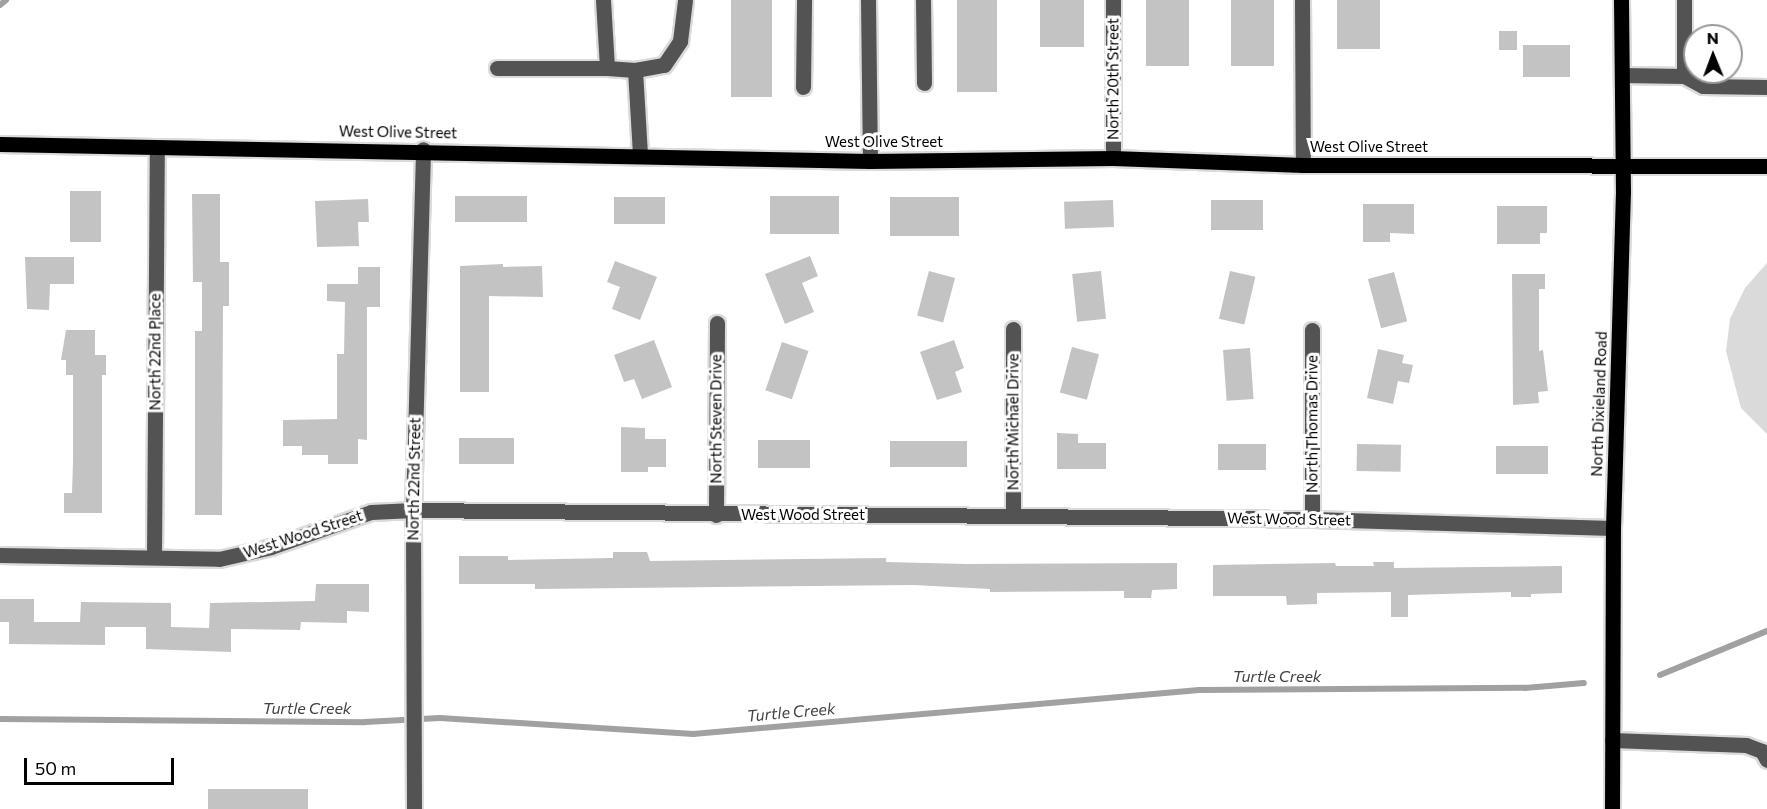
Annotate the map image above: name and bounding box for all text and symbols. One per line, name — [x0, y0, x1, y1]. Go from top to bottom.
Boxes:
street label: North 20th Street — [1104, 18, 1122, 140]
north arrow — [1683, 24, 1743, 84]
text: N — [1707, 28, 1719, 47]
street label: West Olive Street — [339, 122, 457, 142]
street label: West Olive Street — [825, 133, 943, 151]
street label: West Olive Street — [1310, 138, 1428, 156]
street label: North 22nd Place — [146, 293, 164, 411]
street label: North Dixieland Road — [1587, 331, 1611, 477]
street label: North Steven Drive — [707, 354, 725, 484]
street label: North Michael Drive — [1004, 354, 1022, 490]
street label: North Thomas Drive — [1303, 355, 1321, 493]
street label: North 22nd Street — [404, 417, 424, 541]
street label: West Wood Street — [241, 506, 365, 562]
street label: West Wood Street — [741, 506, 865, 524]
street label: West Wood Street — [1227, 509, 1351, 529]
water label: Turtle Creek — [1232, 666, 1322, 686]
water label: Turtle Creek — [262, 698, 352, 718]
water label: Turtle Creek — [746, 699, 836, 725]
scale bar — [27, 746, 177, 784]
text: 50 m — [35, 757, 76, 779]

